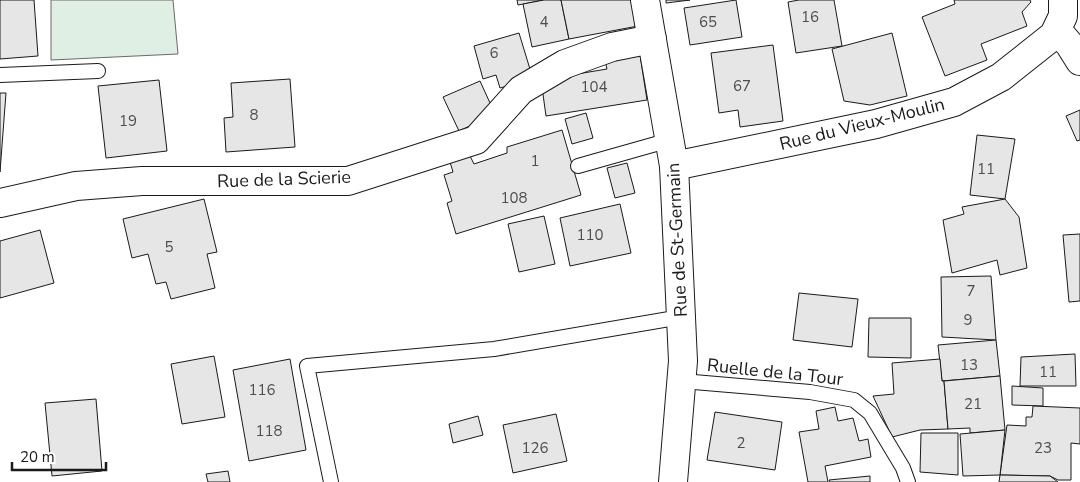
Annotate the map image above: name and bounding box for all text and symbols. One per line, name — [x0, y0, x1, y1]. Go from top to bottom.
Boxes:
house number: 16 — [801, 7, 819, 27]
house number: 4 — [539, 12, 549, 32]
house number: 65 — [699, 12, 717, 32]
house number: 6 — [489, 43, 499, 63]
house number: 67 — [733, 76, 751, 96]
house number: 104 — [580, 77, 608, 97]
street label: Rue du Vieux-Moulin — [777, 92, 947, 156]
house number: 8 — [249, 105, 259, 125]
house number: 19 — [119, 111, 137, 131]
house number: 1 — [530, 151, 540, 171]
house number: 11 — [977, 159, 995, 179]
street label: Rue de St-Germain — [661, 162, 693, 318]
street label: Rue de la Scierie — [217, 165, 351, 193]
house number: 108 — [500, 188, 528, 208]
house number: 110 — [576, 225, 604, 245]
house number: 5 — [164, 237, 174, 257]
house number: 7 — [966, 281, 976, 301]
house number: 9 — [963, 310, 973, 330]
street label: Ruelle de la Tour — [706, 353, 845, 391]
house number: 13 — [960, 355, 978, 375]
house number: 11 — [1039, 362, 1057, 382]
house number: 116 — [248, 380, 276, 400]
house number: 21 — [964, 394, 982, 414]
house number: 118 — [255, 421, 283, 441]
house number: 2 — [736, 433, 746, 453]
house number: 126 — [521, 438, 549, 458]
house number: 23 — [1034, 438, 1052, 458]
scale bar — [12, 440, 106, 472]
text: 20 m — [20, 447, 55, 467]

